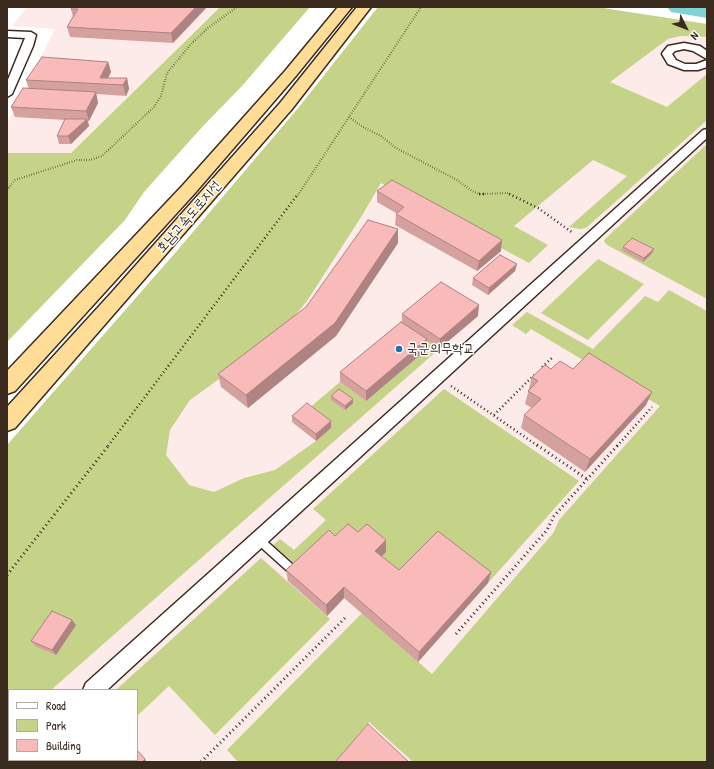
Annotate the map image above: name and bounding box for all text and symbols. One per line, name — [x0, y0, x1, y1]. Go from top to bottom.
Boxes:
north arrow — [666, 8, 706, 48]
text: N — [688, 29, 702, 43]
street label: 호남고속도로지선 — [153, 177, 225, 257]
place label: 국군의무학교 — [407, 341, 475, 357]
marker: 국군의무학교 — [394, 344, 404, 354]
legend — [8, 689, 138, 761]
text: Road — [46, 697, 66, 714]
text: Park — [46, 717, 66, 734]
text: Building — [46, 737, 81, 754]

